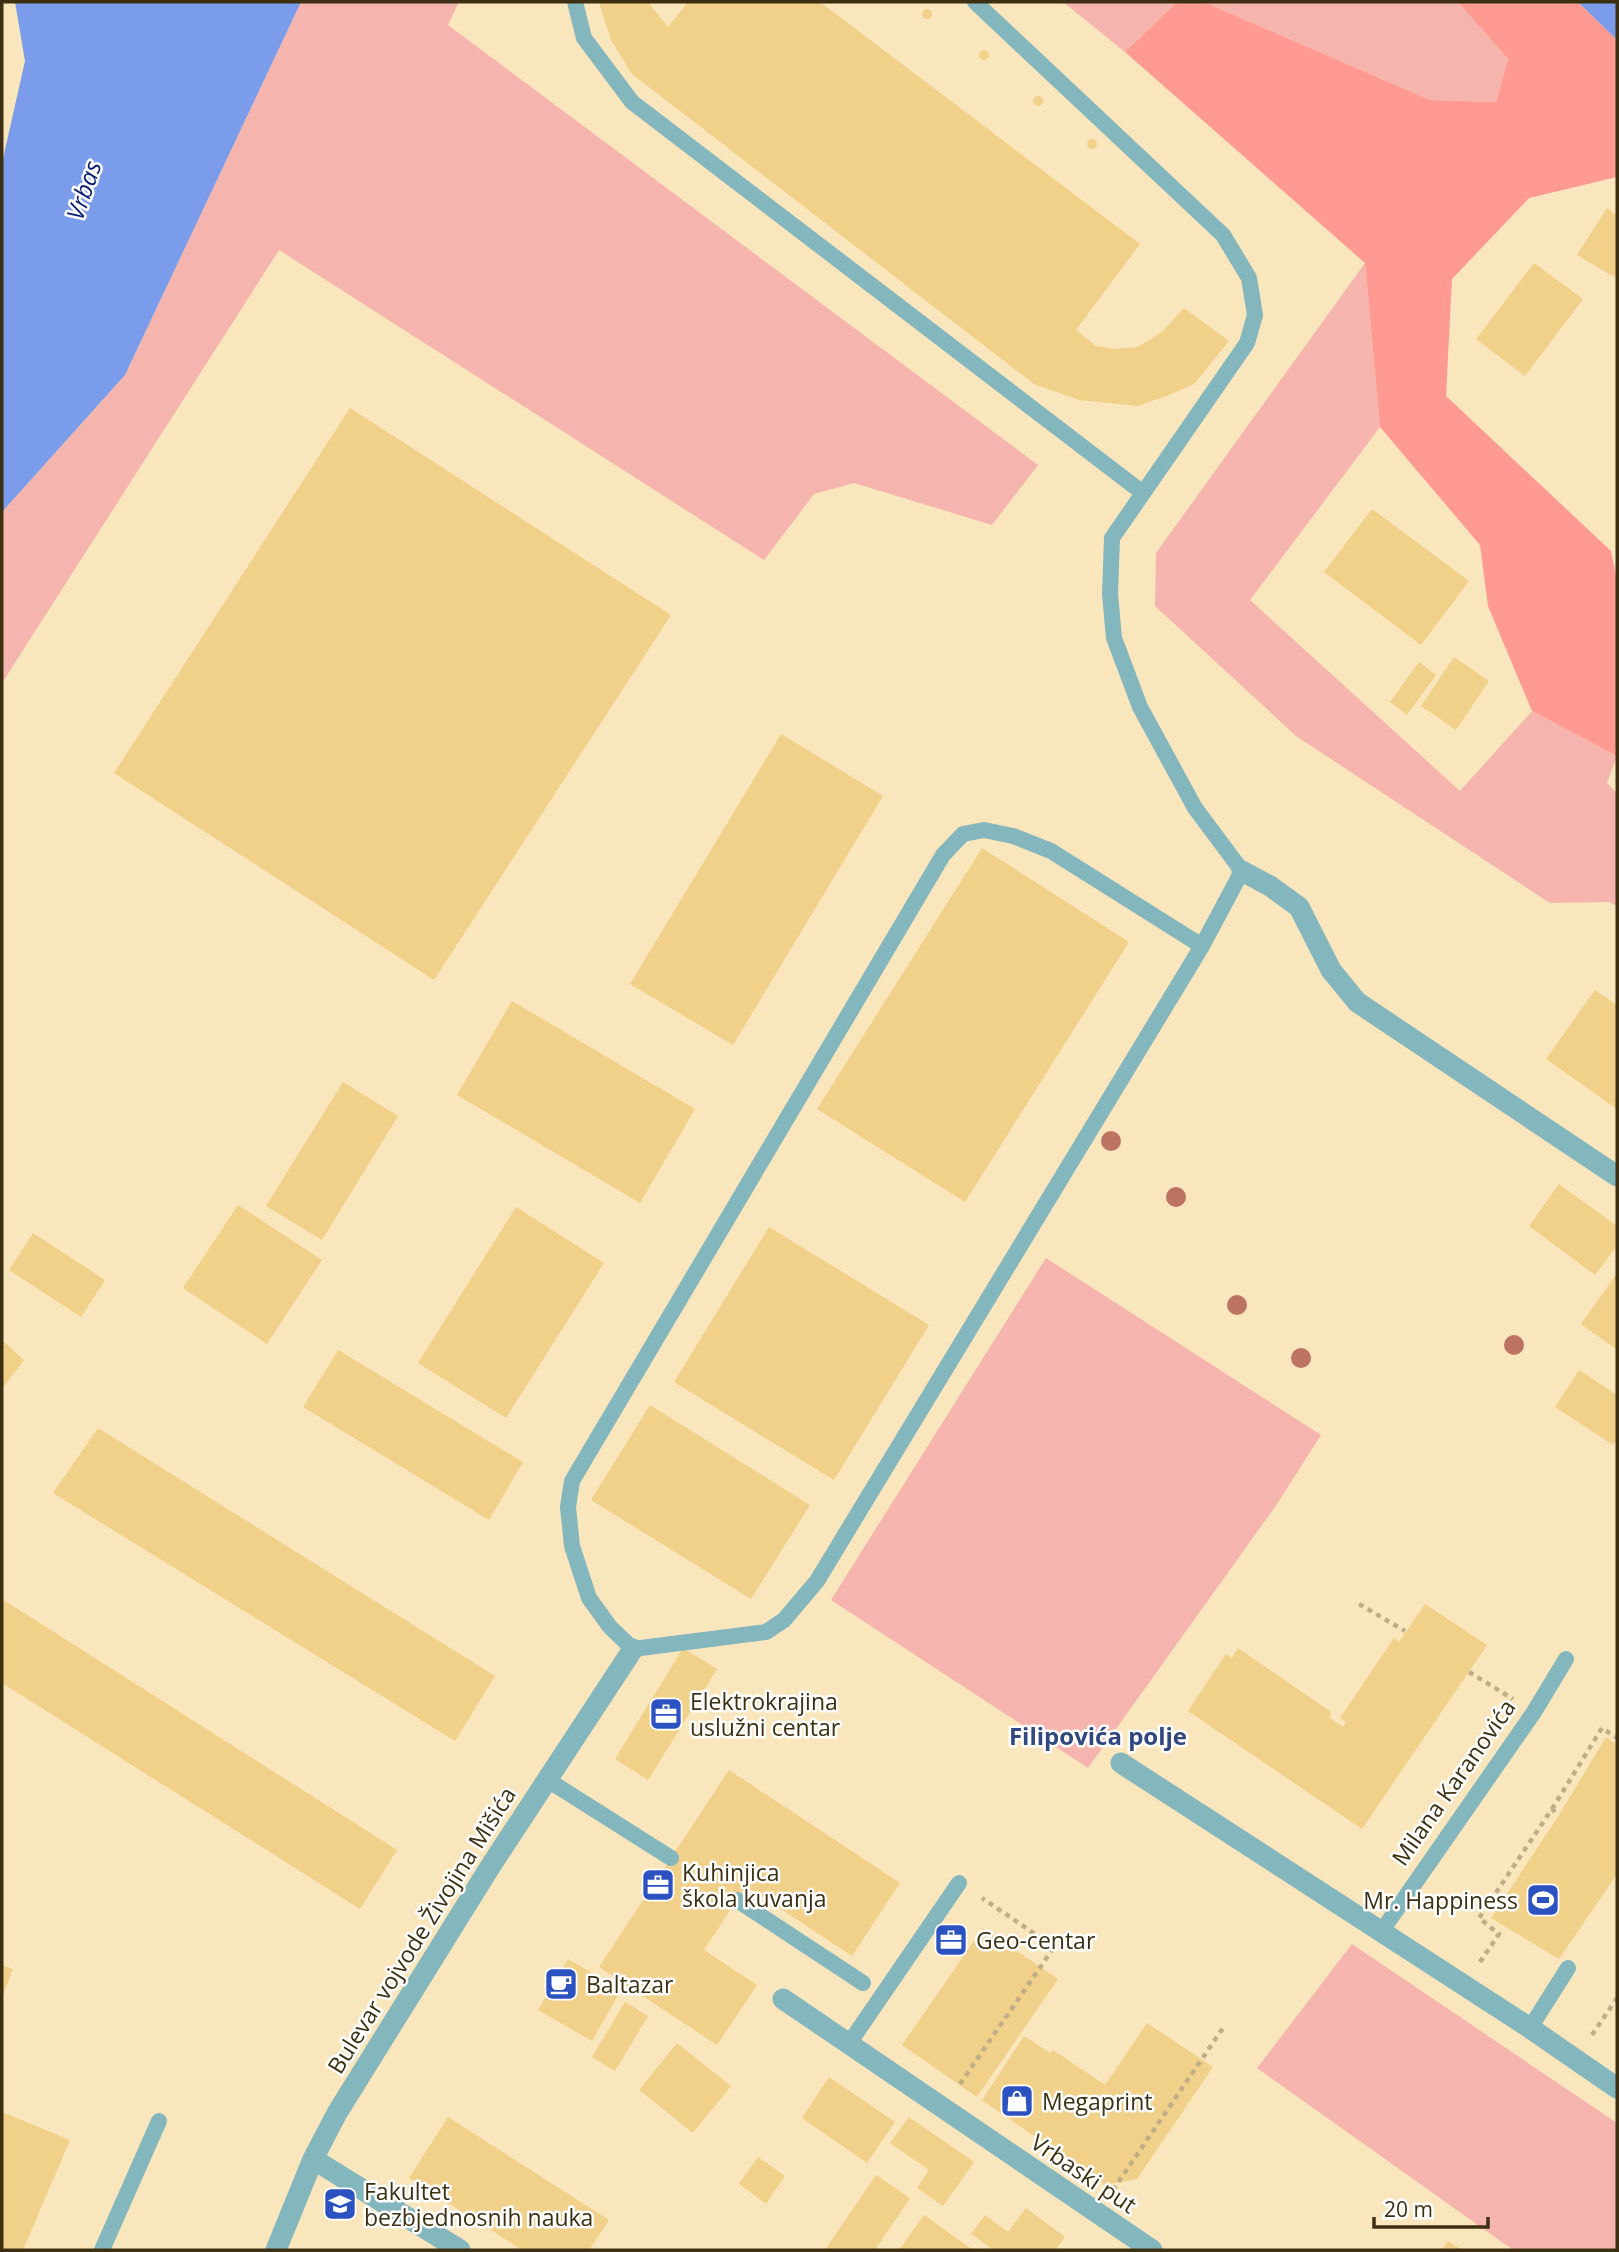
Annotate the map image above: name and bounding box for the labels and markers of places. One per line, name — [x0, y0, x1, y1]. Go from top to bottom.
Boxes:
place label: Elektrokrajina uslužni centar — [690, 1685, 841, 1743]
office icon: Elektrokrajina uslužni centar — [647, 1695, 685, 1733]
place label: Kuhinjica škola kuvanja — [682, 1856, 827, 1914]
office icon: Kuhinjica škola kuvanja — [639, 1866, 677, 1904]
sports icon: Mr. Happiness — [1524, 1881, 1562, 1919]
place label: Mr. Happiness — [1363, 1884, 1518, 1916]
office icon: Geo-centar — [932, 1921, 970, 1959]
place label: Geo-centar — [976, 1924, 1096, 1956]
cafe icon: Baltazar — [542, 1965, 580, 2003]
place label: Baltazar — [586, 1968, 674, 2000]
shop icon: Megaprint — [998, 2082, 1036, 2120]
place label: Megaprint — [1042, 2085, 1152, 2117]
place label: Fakultet bezbjednosnih nauka — [364, 2175, 593, 2233]
school or university icon: Fakultet bezbjednosnih nauka — [321, 2185, 359, 2223]

